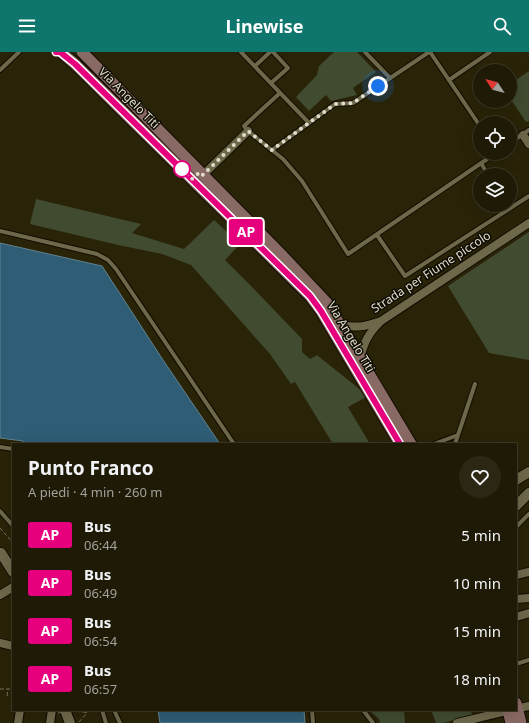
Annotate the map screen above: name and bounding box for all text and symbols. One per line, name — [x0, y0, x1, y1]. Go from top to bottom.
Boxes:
text: Linewise — [225, 14, 304, 38]
icon: menu — [16, 15, 38, 37]
icon: search — [491, 15, 513, 37]
street label: Via Angelo Titi — [95, 63, 164, 132]
north arrow — [473, 64, 517, 108]
map controls — [473, 64, 517, 212]
your location — [368, 76, 388, 96]
button: locate — [473, 116, 517, 160]
unlabelled marker — [173, 160, 191, 178]
button: layers — [473, 168, 517, 212]
line badge: AP — [228, 219, 264, 245]
text: AP — [237, 222, 255, 241]
street label: Strada per Fiume piccolo — [368, 227, 494, 317]
street label: Via Angelo Titi — [324, 298, 379, 375]
text: Punto Franco — [28, 455, 154, 481]
button: heart — [459, 456, 501, 498]
text: A piedi · 4 min · 260 m — [28, 483, 162, 501]
text: Bus — [84, 516, 111, 536]
text: AP — [41, 525, 59, 544]
text: 5 min — [461, 525, 501, 545]
text: 06:44 — [84, 536, 117, 554]
text: Bus — [84, 564, 111, 584]
text: AP — [41, 573, 59, 592]
text: 10 min — [453, 573, 501, 593]
text: 06:49 — [84, 584, 117, 602]
text: Bus — [84, 612, 111, 632]
text: AP — [41, 621, 59, 640]
text: 15 min — [453, 621, 501, 641]
text: 06:54 — [84, 632, 117, 650]
text: Bus — [84, 660, 111, 680]
text: AP — [41, 669, 59, 688]
text: 18 min — [453, 669, 501, 689]
text: 06:57 — [84, 680, 117, 698]

